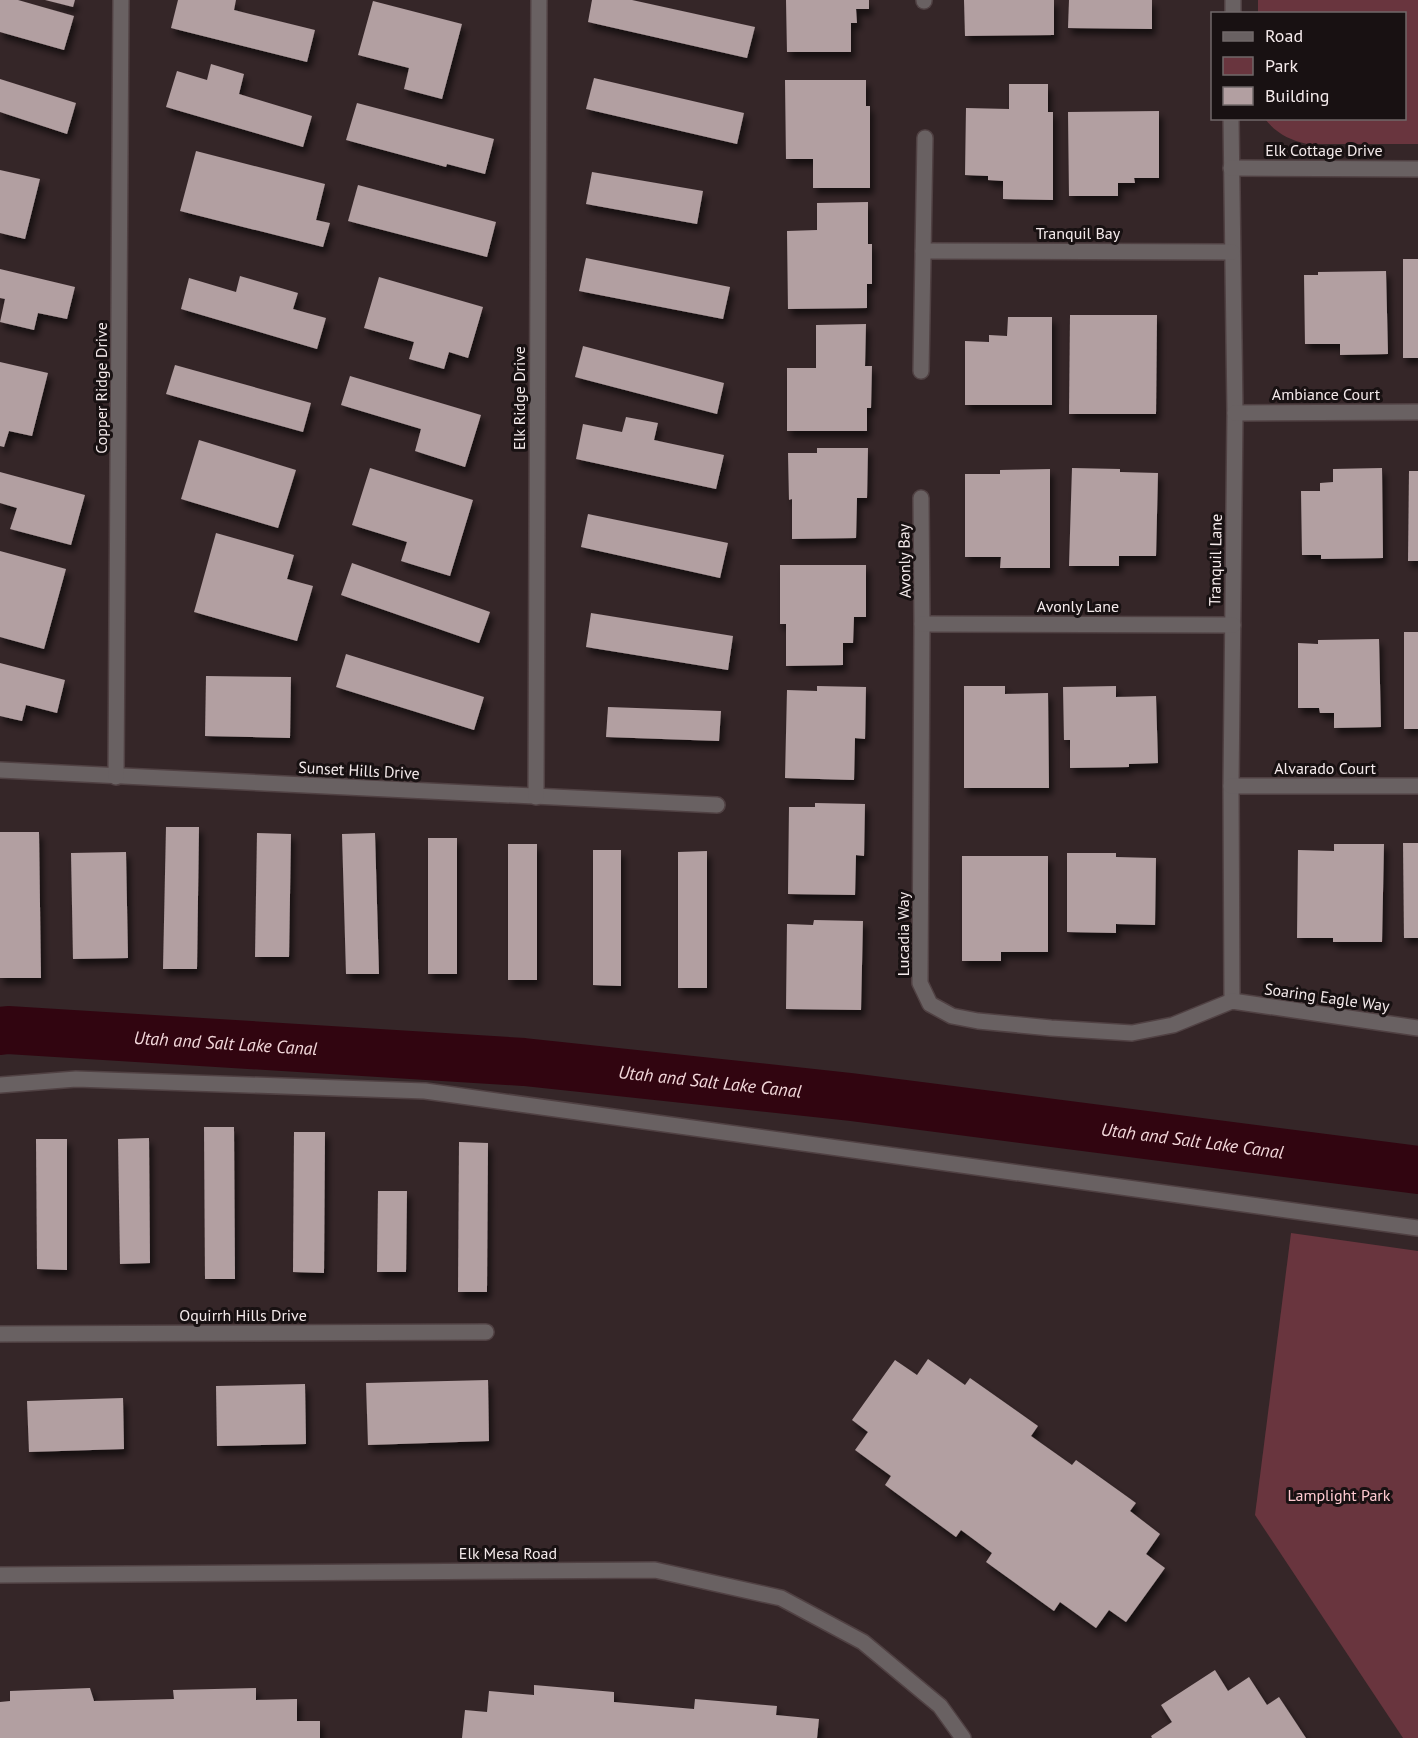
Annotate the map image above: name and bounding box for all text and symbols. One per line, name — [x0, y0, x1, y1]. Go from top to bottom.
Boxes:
legend — [1211, 12, 1406, 120]
text: Road — [1265, 24, 1303, 47]
text: Park — [1265, 54, 1298, 77]
text: Building — [1265, 84, 1329, 107]
street label: Elk Cottage Drive — [1265, 140, 1383, 160]
street label: Tranquil Bay — [1036, 223, 1121, 243]
street label: Copper Ridge Drive — [91, 322, 111, 454]
street label: Elk Ridge Drive — [509, 346, 529, 450]
street label: Ambiance Court — [1272, 384, 1381, 404]
street label: Tranquil Lane — [1204, 514, 1226, 606]
street label: Avonly Bay — [893, 523, 915, 598]
street label: Avonly Lane — [1037, 596, 1119, 616]
street label: Sunset Hills Drive — [298, 757, 420, 783]
street label: Alvarado Court — [1274, 758, 1376, 778]
street label: Lucadia Way — [893, 891, 913, 976]
street label: Soaring Eagle Way — [1263, 978, 1391, 1016]
water label: Utah and Salt Lake Canal — [133, 1026, 318, 1060]
water label: Utah and Salt Lake Canal — [617, 1060, 803, 1103]
water label: Utah and Salt Lake Canal — [1100, 1117, 1285, 1164]
street label: Oquirrh Hills Drive — [179, 1305, 307, 1325]
park label: Lamplight Park — [1288, 1485, 1391, 1505]
street label: Elk Mesa Road — [459, 1543, 557, 1563]

